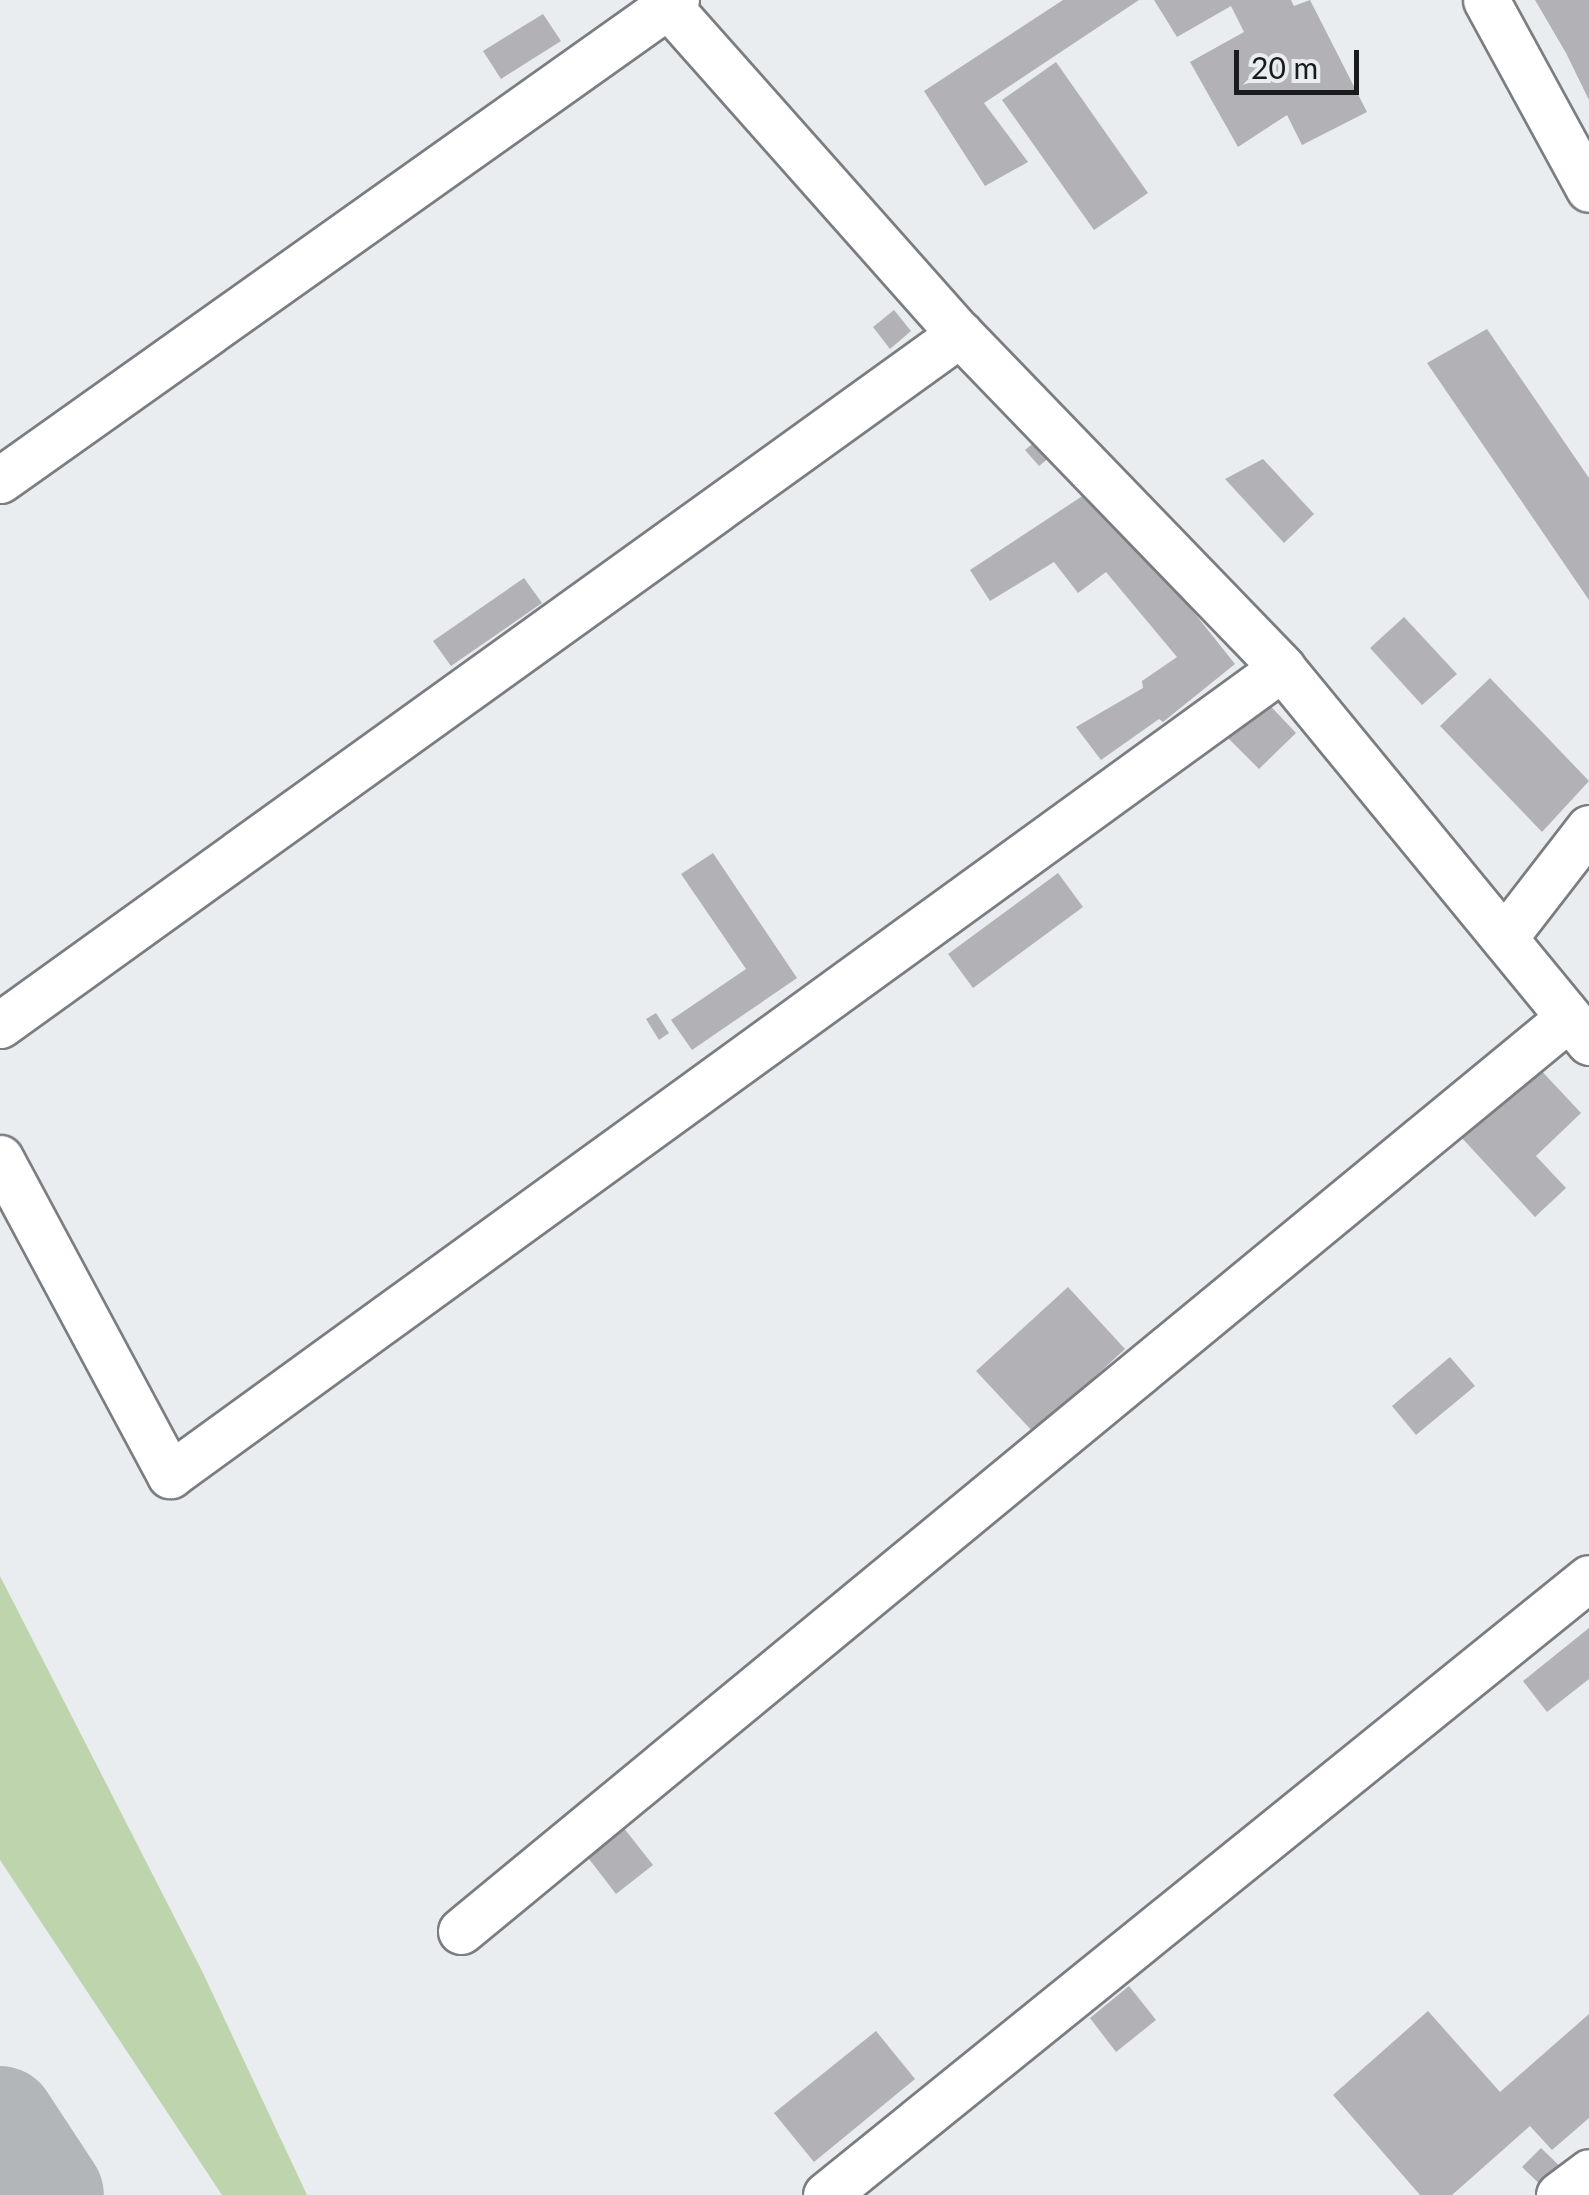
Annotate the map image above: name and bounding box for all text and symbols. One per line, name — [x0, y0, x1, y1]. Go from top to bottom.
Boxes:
scale bar — [1239, 30, 1364, 92]
text: 20 m — [1251, 49, 1318, 85]

